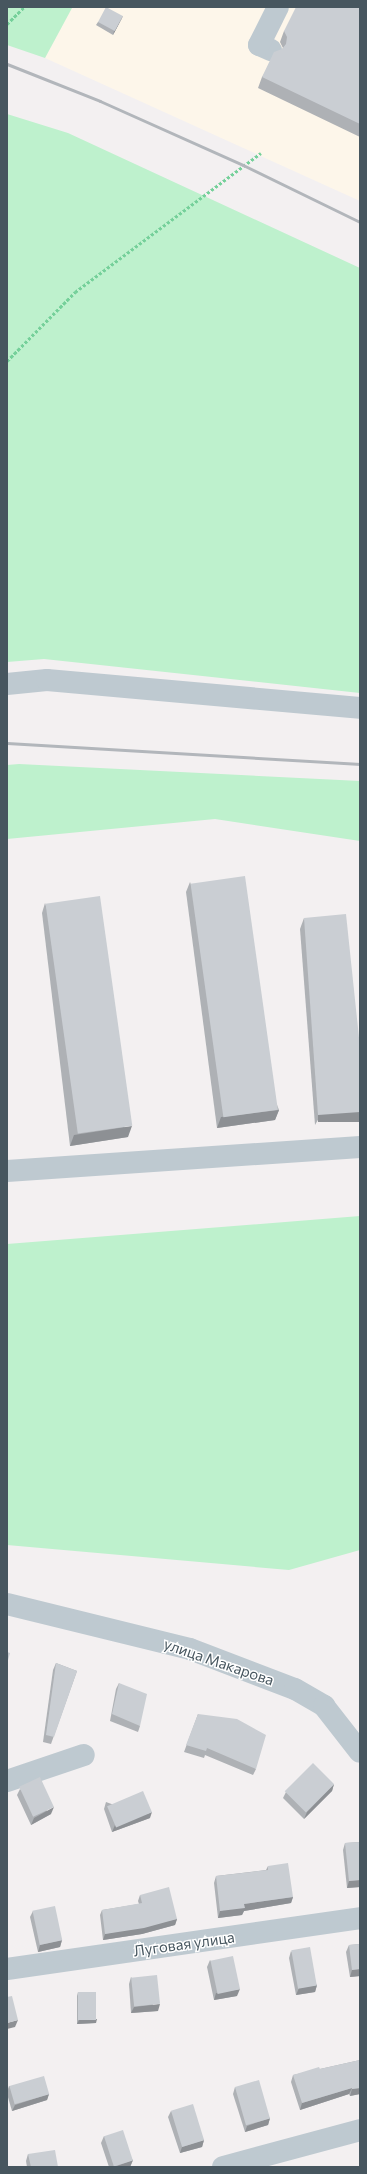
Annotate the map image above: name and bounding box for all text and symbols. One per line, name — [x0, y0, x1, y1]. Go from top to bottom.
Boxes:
street label: улица Макарова — [162, 1635, 276, 1689]
street label: Луговая улица — [132, 1928, 236, 1960]

